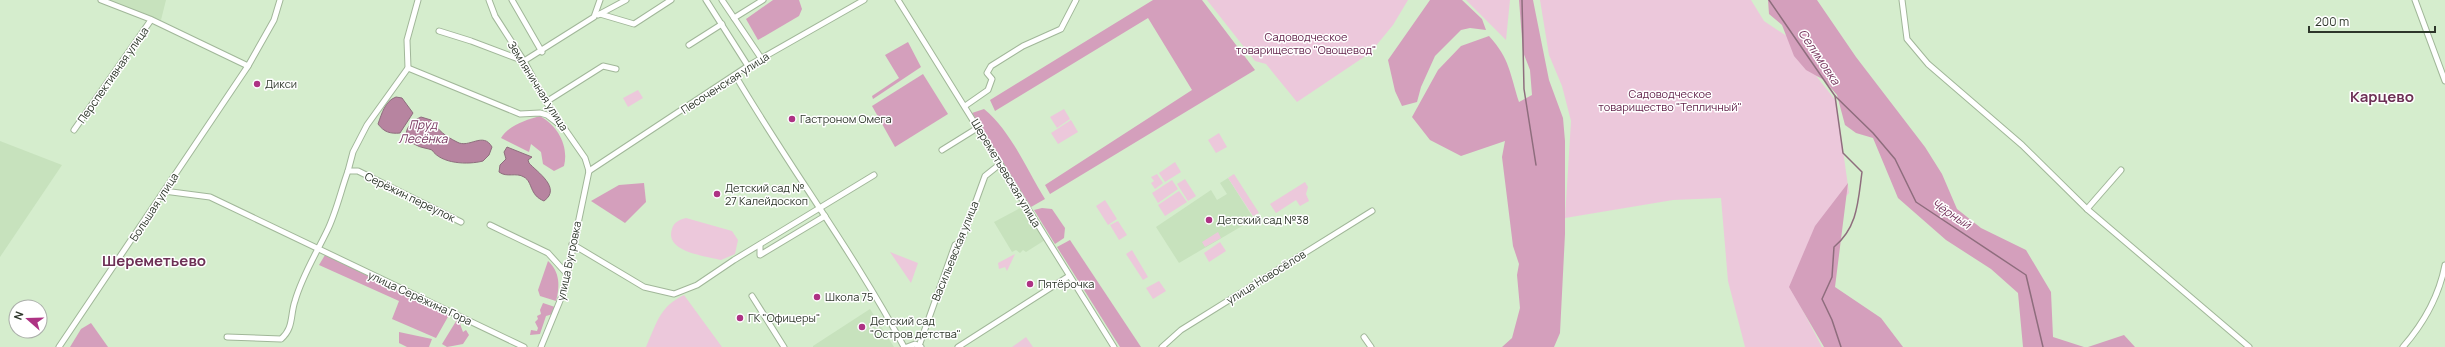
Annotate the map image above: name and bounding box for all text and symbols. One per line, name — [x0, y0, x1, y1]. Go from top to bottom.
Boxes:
scale bar — [2309, 8, 2435, 34]
text: 200 m — [2315, 13, 2349, 30]
street label: Перспективная улица — [74, 24, 152, 126]
water label: Селимовка — [1795, 26, 1845, 89]
park label: Садоводческое товарищество "Овощевод" — [1236, 29, 1376, 57]
street label: Земляничная улица — [505, 38, 572, 134]
street label: Песоченская улица — [678, 48, 772, 117]
place label: Дикси — [265, 76, 297, 91]
marker: Дикси — [252, 79, 262, 89]
park label: Садоводческое товарищество "Тепличный" — [1598, 86, 1742, 114]
district label: Карцево — [2350, 86, 2414, 107]
place label: Гастроном Омега — [800, 111, 892, 126]
marker: Гастроном Омега — [787, 114, 797, 124]
water label: Пруд Лесёнка — [399, 116, 449, 147]
street label: Шереметьевская улица — [968, 116, 1045, 230]
street label: Серёжин переулок — [362, 168, 459, 225]
street label: Большая улица — [126, 170, 181, 244]
place label: Детский сад № 27 Калейдоскоп — [725, 180, 808, 208]
marker: Детский сад № 27 Калейдоскоп — [712, 189, 722, 199]
water label: Чёрный — [1928, 195, 1975, 233]
street label: Васильевская улица — [928, 199, 981, 303]
place label: Детский сад №38 — [1217, 212, 1309, 227]
marker: Детский сад №38 — [1204, 215, 1214, 225]
street label: улица Бугровка — [553, 220, 584, 302]
street label: улица Новосёлов — [1223, 246, 1308, 307]
district label: Шереметьево — [102, 250, 206, 271]
street label: улица Серёжина Гора — [366, 267, 475, 328]
place label: Пятёрочка — [1038, 276, 1094, 291]
marker: Пятёрочка — [1025, 279, 1035, 289]
place label: Школа 75 — [825, 289, 873, 304]
marker: Школа 75 — [812, 292, 822, 302]
north arrow — [8, 299, 48, 339]
text: N — [10, 309, 27, 322]
place label: ГК "Офицеры" — [748, 310, 820, 325]
marker: ГК "Офицеры" — [735, 313, 745, 323]
place label: Детский сад "Остров детства" — [870, 313, 961, 341]
marker: Детский сад "Остров детства" — [857, 322, 867, 332]

